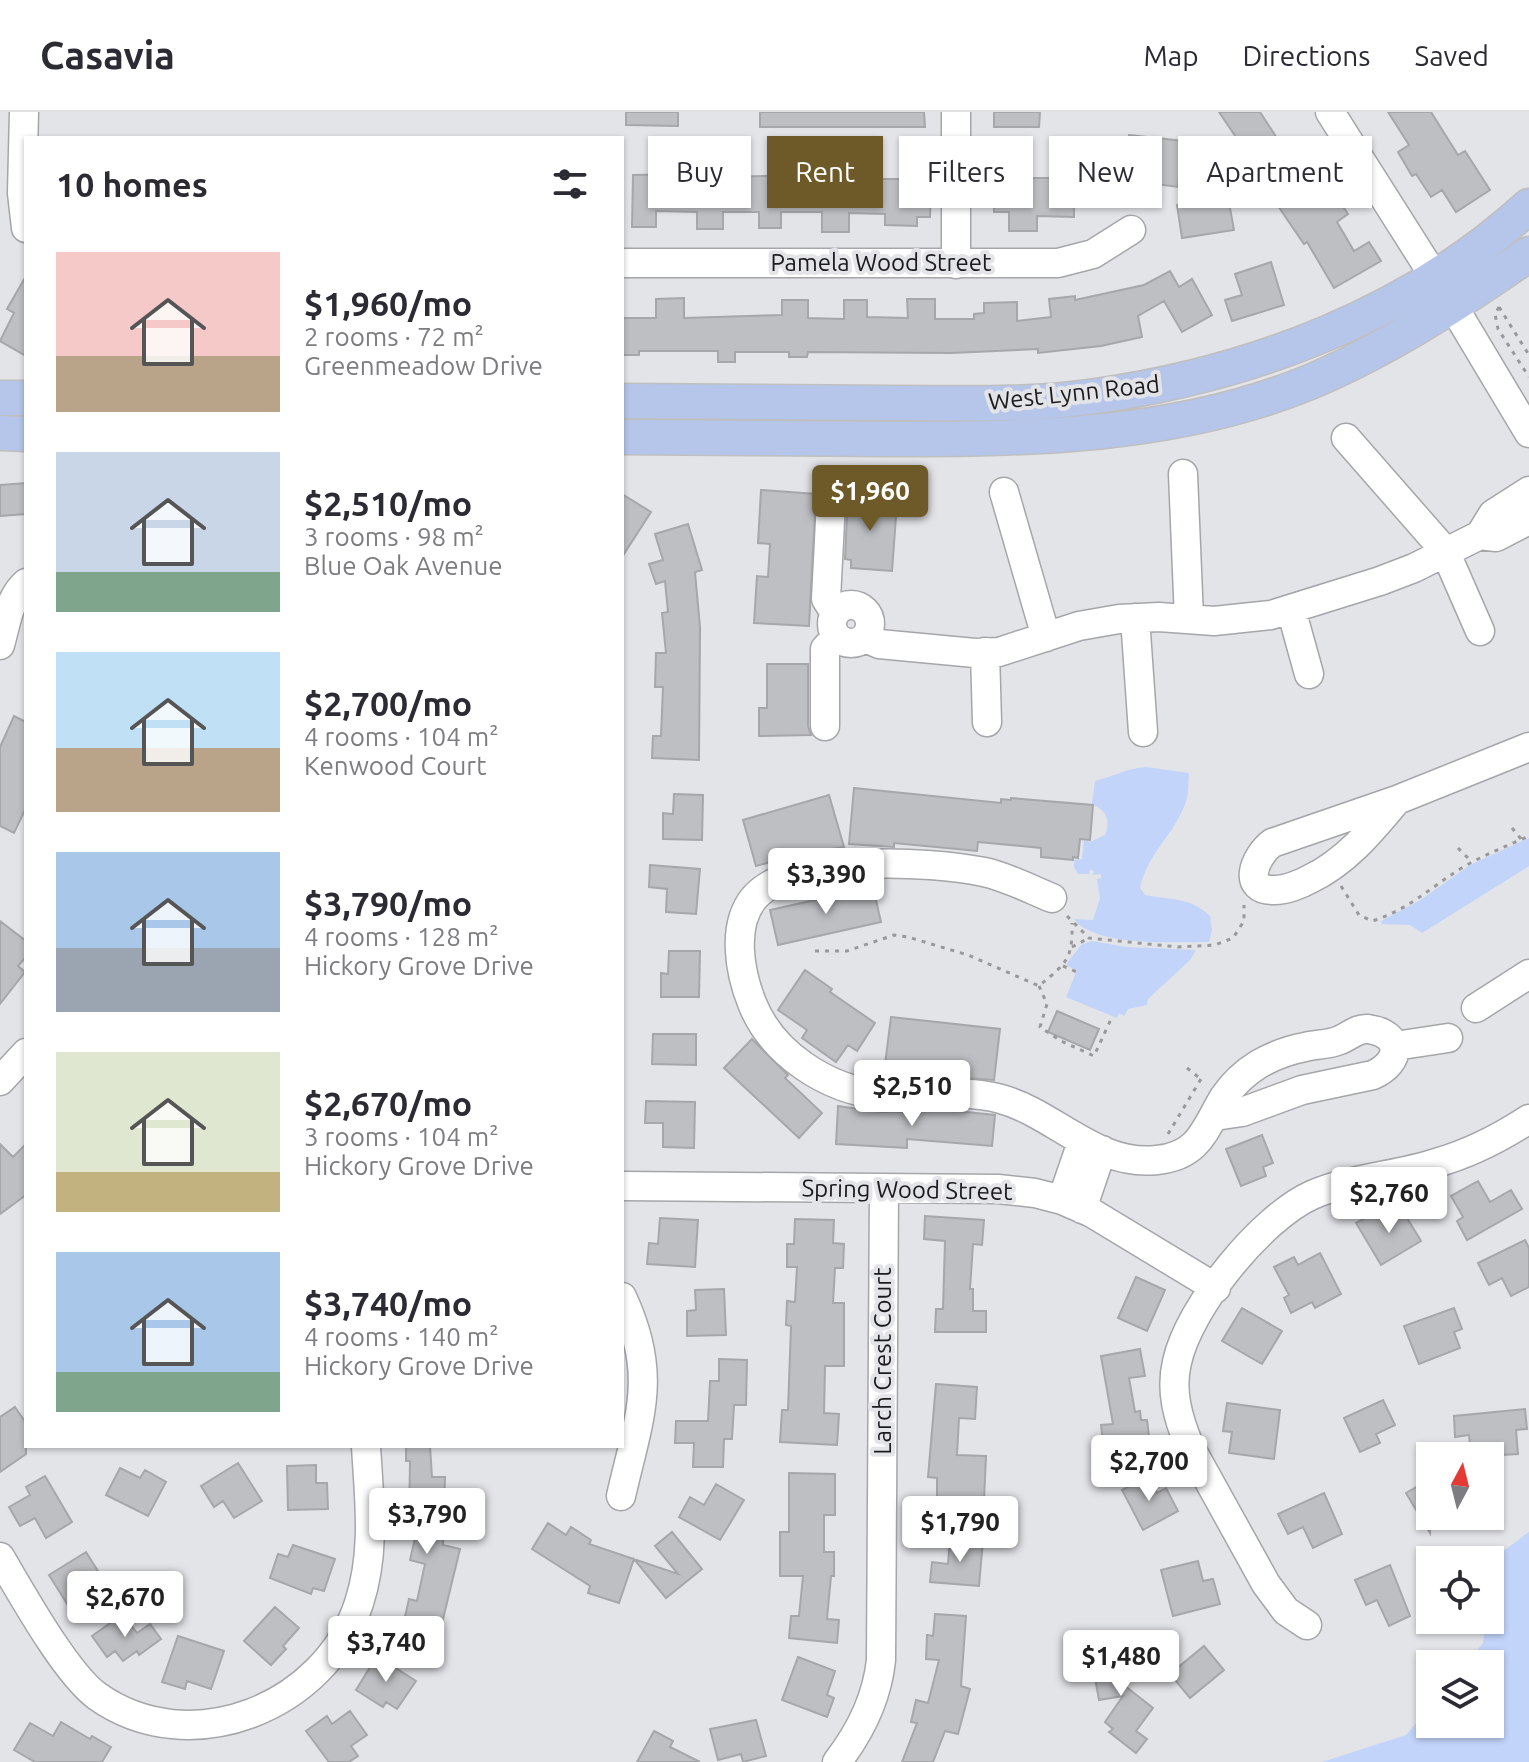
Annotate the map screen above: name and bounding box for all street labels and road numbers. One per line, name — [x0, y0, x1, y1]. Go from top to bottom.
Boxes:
street label: Pamela Wood Street — [770, 249, 992, 276]
street label: West Lynn Road — [987, 370, 1161, 415]
street label: Spring Wood Street — [801, 1174, 1013, 1205]
street label: Larch Crest Court — [869, 1267, 896, 1455]

